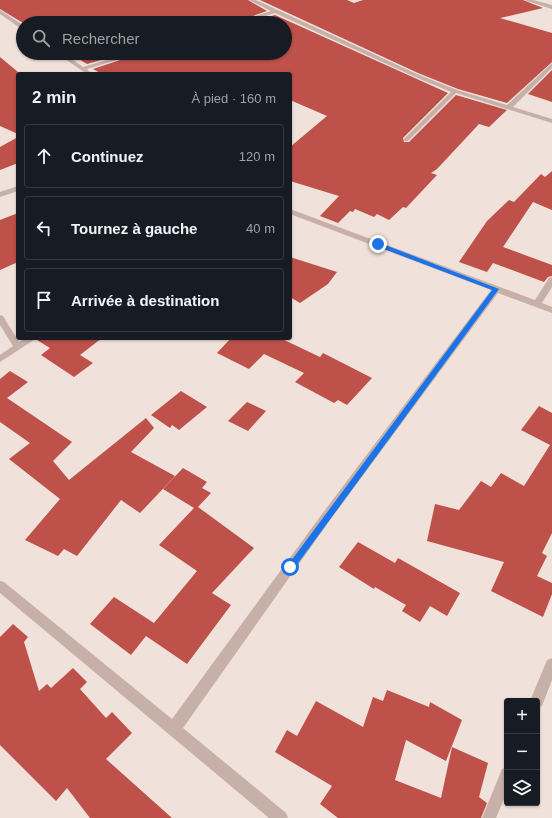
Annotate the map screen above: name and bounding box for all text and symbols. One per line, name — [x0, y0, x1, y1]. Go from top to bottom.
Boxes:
search box — [16, 16, 292, 60]
icon: search — [30, 27, 52, 49]
text: Rechercher — [62, 30, 140, 47]
text: 2 min — [32, 88, 76, 107]
text: À pied · 160 m — [191, 91, 276, 106]
icon: ahead — [33, 145, 55, 167]
text: Continuez — [71, 148, 144, 165]
text: 120 m — [239, 149, 275, 164]
icon: left — [33, 217, 55, 239]
text: Tournez à gauche — [71, 220, 197, 237]
text: 40 m — [246, 221, 275, 236]
route end — [369, 235, 387, 253]
icon: arrive — [33, 289, 55, 311]
text: Arrivée à destination — [71, 292, 219, 309]
route start — [281, 558, 299, 576]
map controls — [504, 698, 540, 806]
button: + — [504, 698, 540, 734]
button: − — [504, 734, 540, 770]
button: layers — [504, 770, 540, 806]

